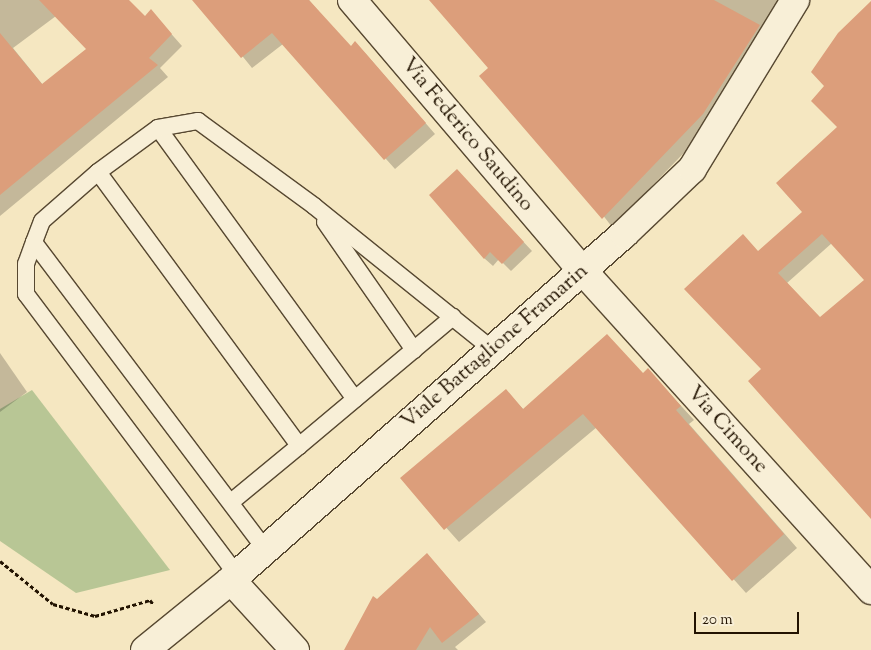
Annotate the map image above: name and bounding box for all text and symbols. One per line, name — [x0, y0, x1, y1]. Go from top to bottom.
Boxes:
street label: Via Federico Saudino — [395, 53, 539, 217]
street label: Viale Battaglione Framarin — [396, 259, 594, 435]
street label: Via Cimone — [681, 381, 773, 479]
scale bar — [696, 602, 801, 634]
text: 20 m — [702, 610, 733, 631]

